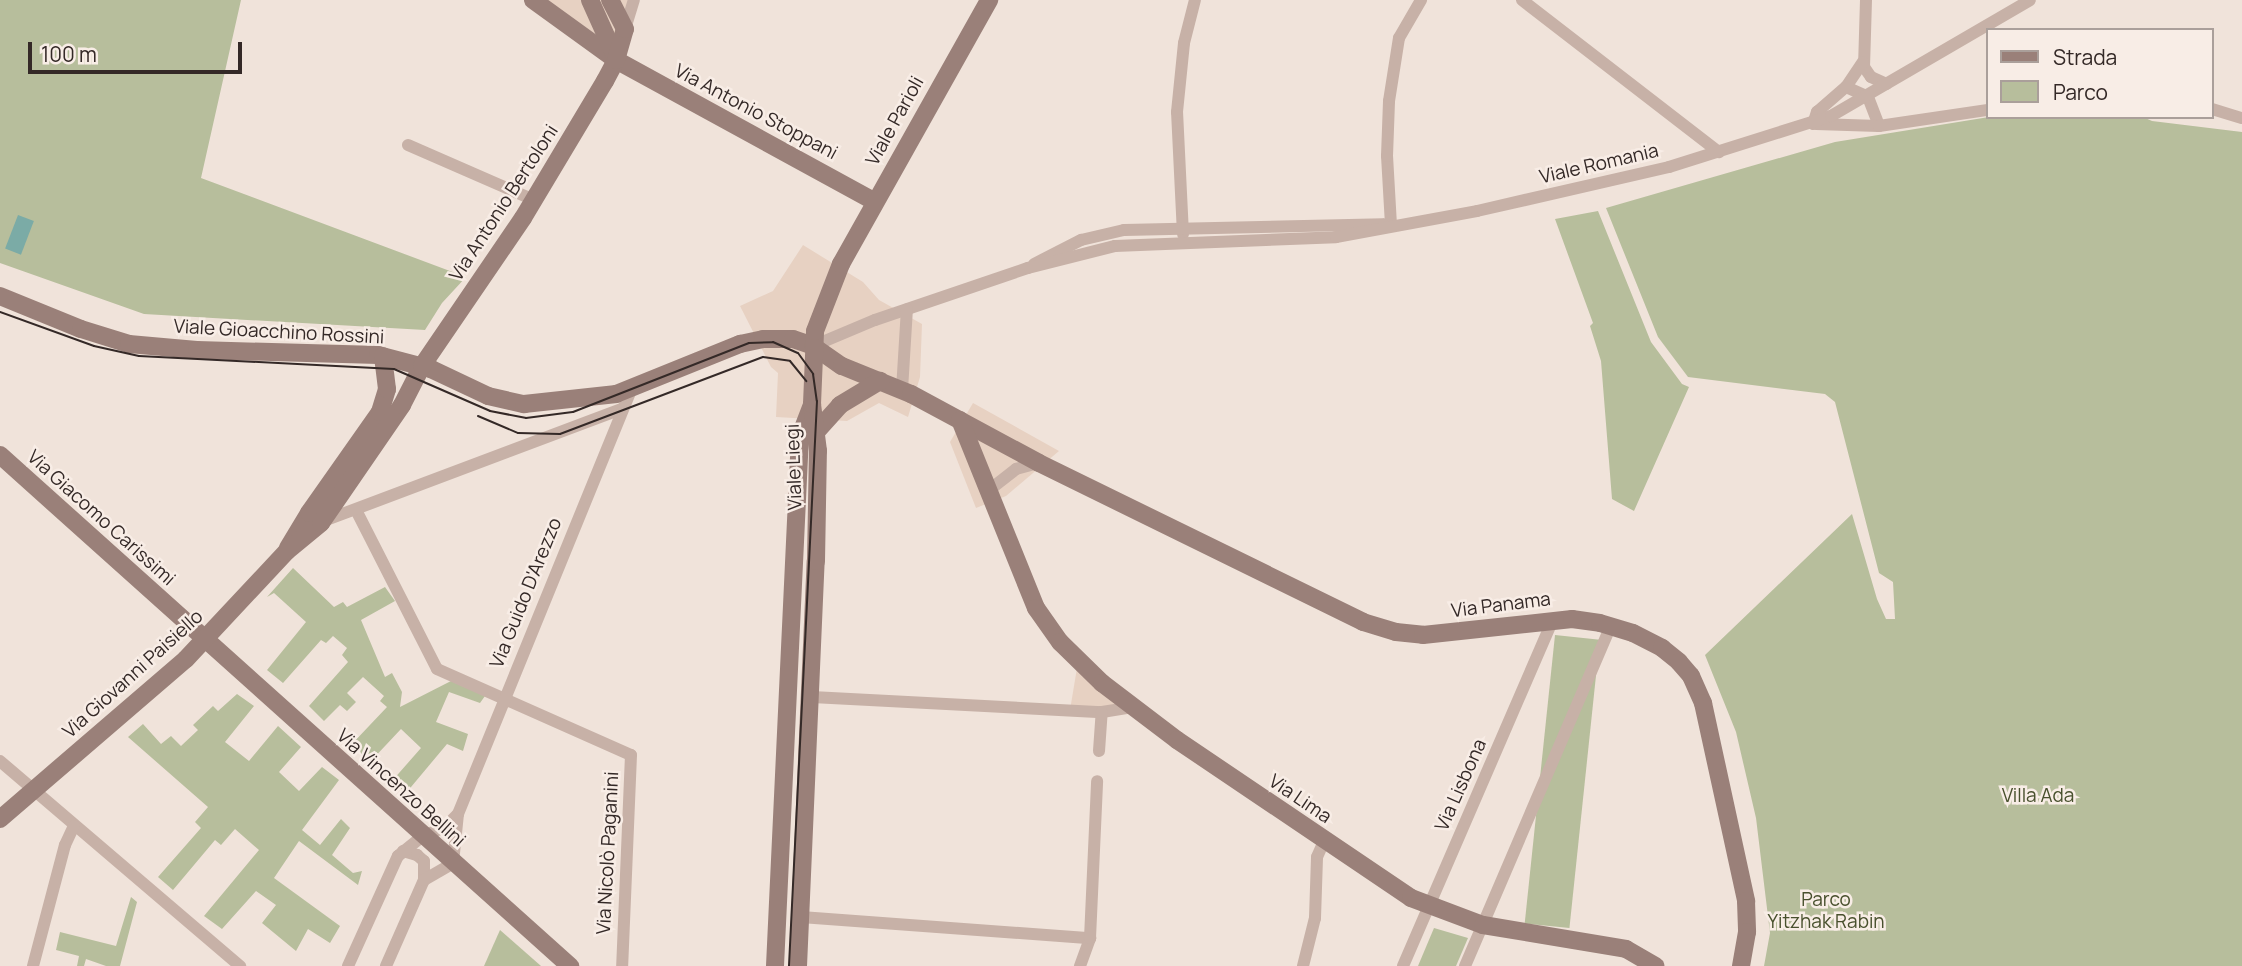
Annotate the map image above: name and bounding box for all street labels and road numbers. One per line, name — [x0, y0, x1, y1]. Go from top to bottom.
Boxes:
street label: Via Antonio Stoppani — [671, 59, 841, 165]
street label: Viale Parioli — [861, 72, 929, 170]
street label: Via Antonio Bertoloni — [445, 121, 563, 285]
street label: Viale Romania — [1537, 139, 1661, 189]
street label: Viale Gioacchino Rossini — [173, 315, 385, 349]
street label: Viale Liegi — [781, 423, 807, 511]
street label: Via Giacomo Carissimi — [22, 446, 180, 590]
street label: Via Guido D'Arezzo — [485, 514, 567, 672]
street label: Via Panama — [1450, 588, 1552, 622]
street label: Via Giovanni Paisiello — [58, 605, 208, 743]
street label: Via Vincenzo Bellini — [332, 724, 470, 852]
street label: Via Lisbona — [1431, 735, 1491, 835]
street label: Via Lima — [1264, 770, 1336, 828]
street label: Via Nicolò Paganini — [592, 771, 624, 935]

